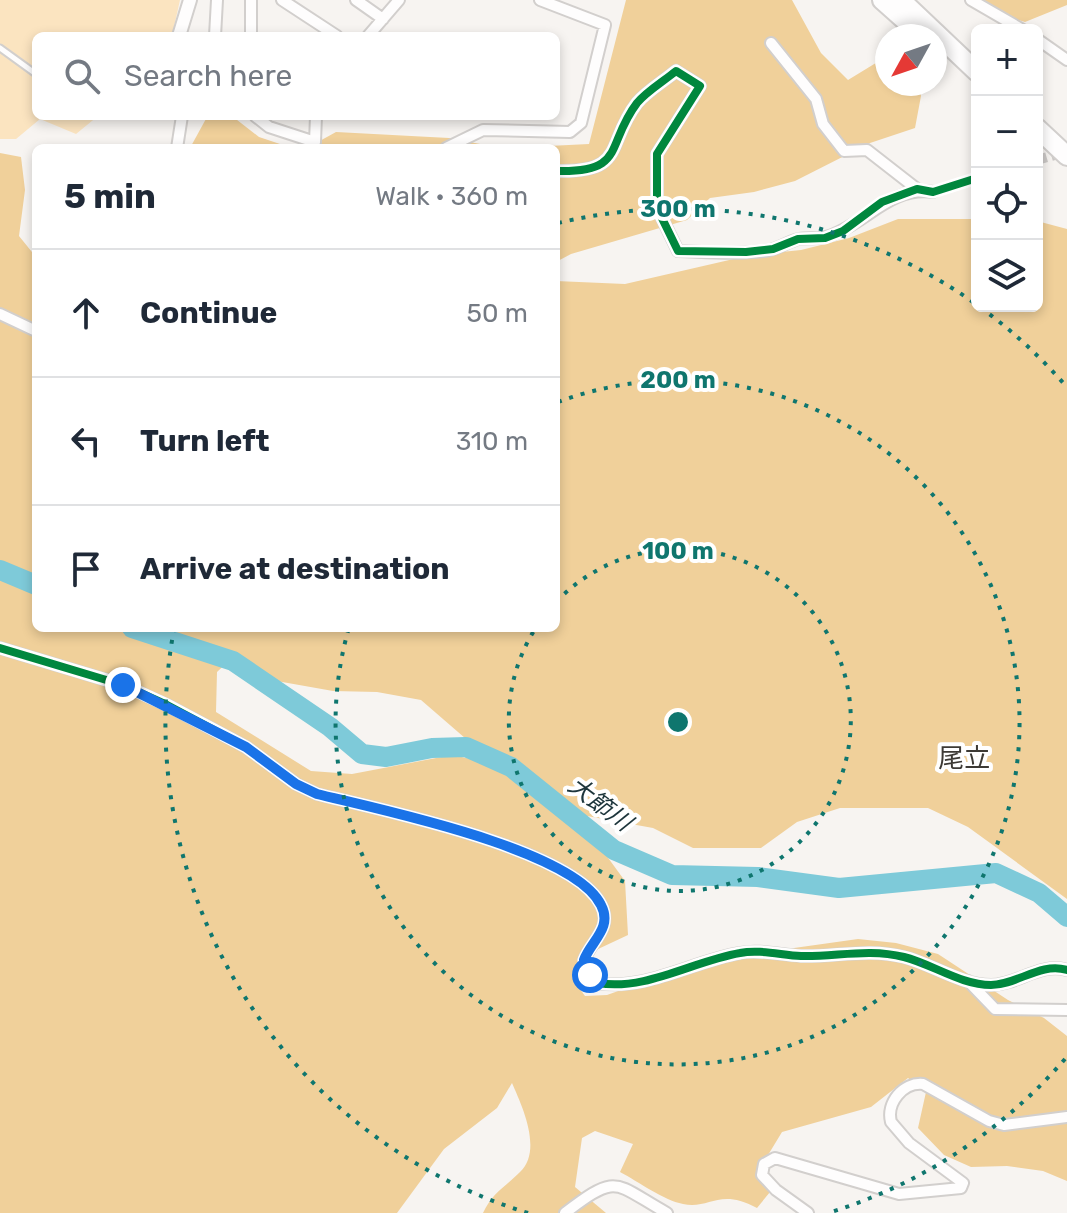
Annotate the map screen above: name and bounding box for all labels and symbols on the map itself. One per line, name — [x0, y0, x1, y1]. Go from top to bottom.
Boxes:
north arrow — [875, 24, 947, 96]
text: 300 m — [640, 195, 716, 223]
text: 200 m — [640, 366, 716, 394]
text: 100 m — [642, 537, 714, 565]
route end — [105, 667, 141, 703]
centre of rings — [664, 708, 692, 736]
district label: 尾立 — [938, 743, 990, 774]
water label: 大節川 — [563, 771, 640, 839]
route start — [572, 957, 608, 993]

